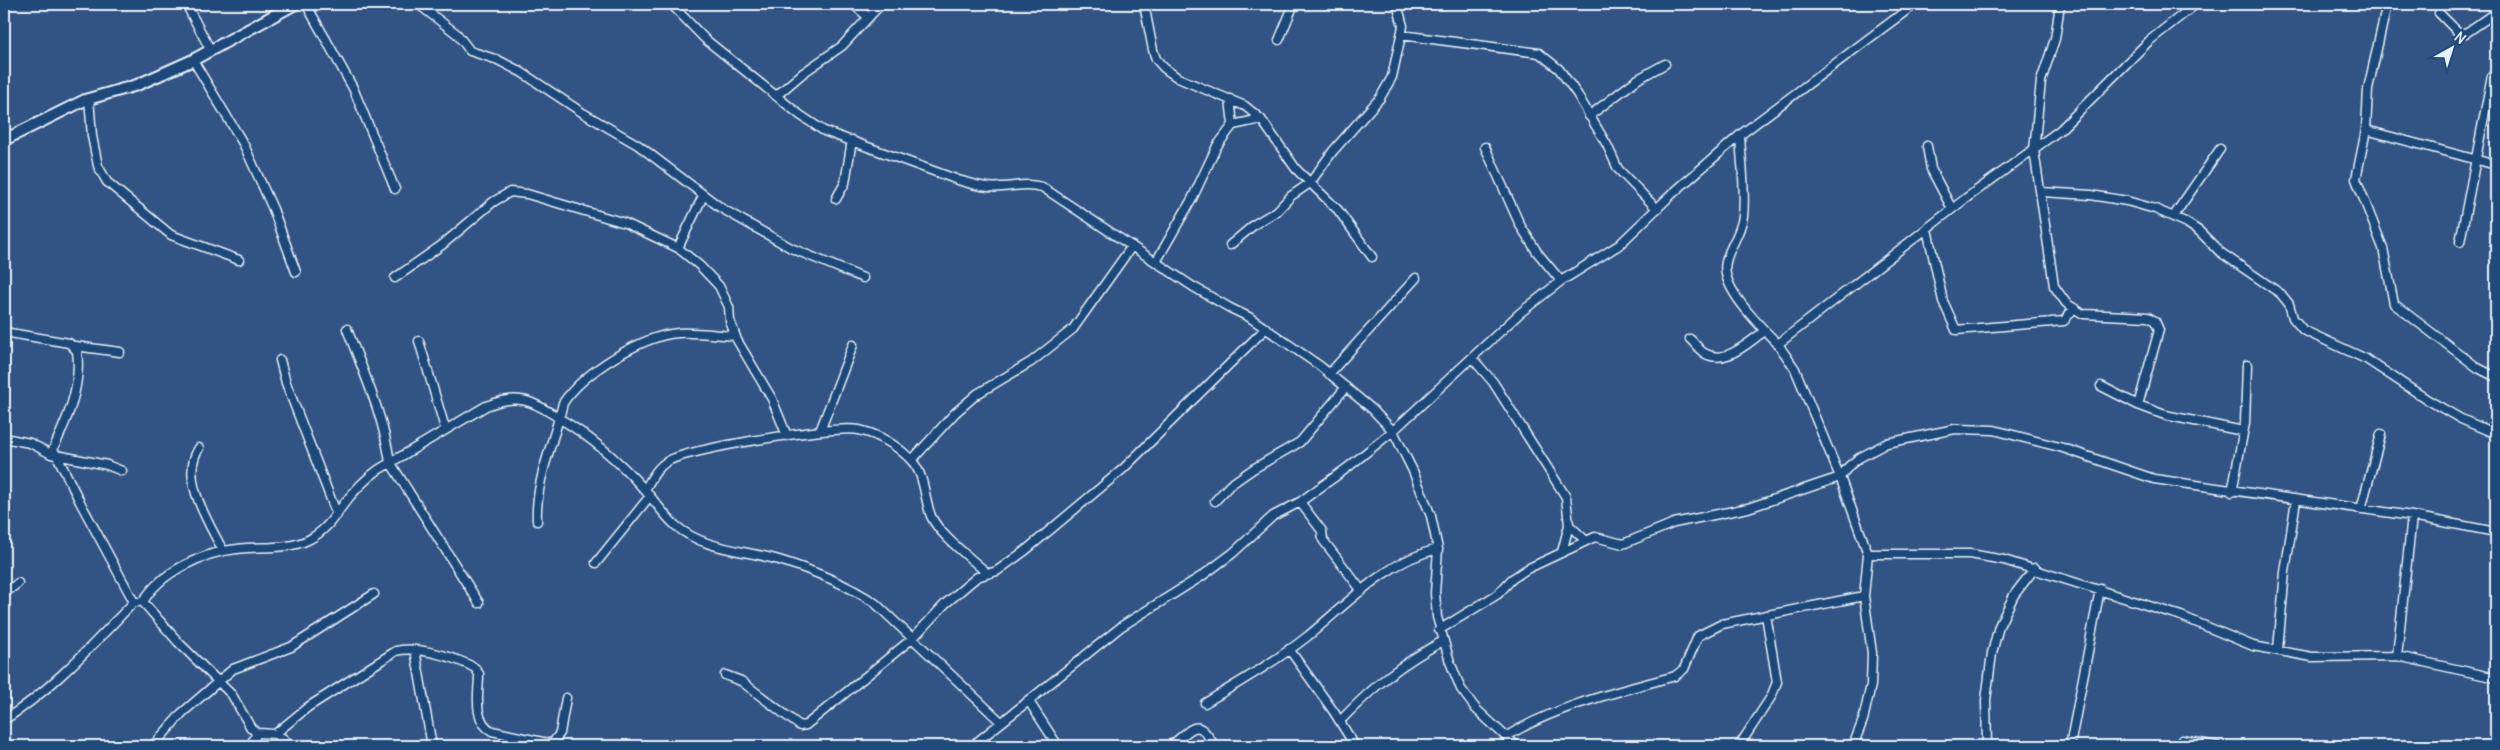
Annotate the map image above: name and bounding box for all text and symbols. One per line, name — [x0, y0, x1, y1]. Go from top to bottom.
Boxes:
north arrow — [2428, 22, 2478, 72]
text: N — [2451, 28, 2470, 48]

